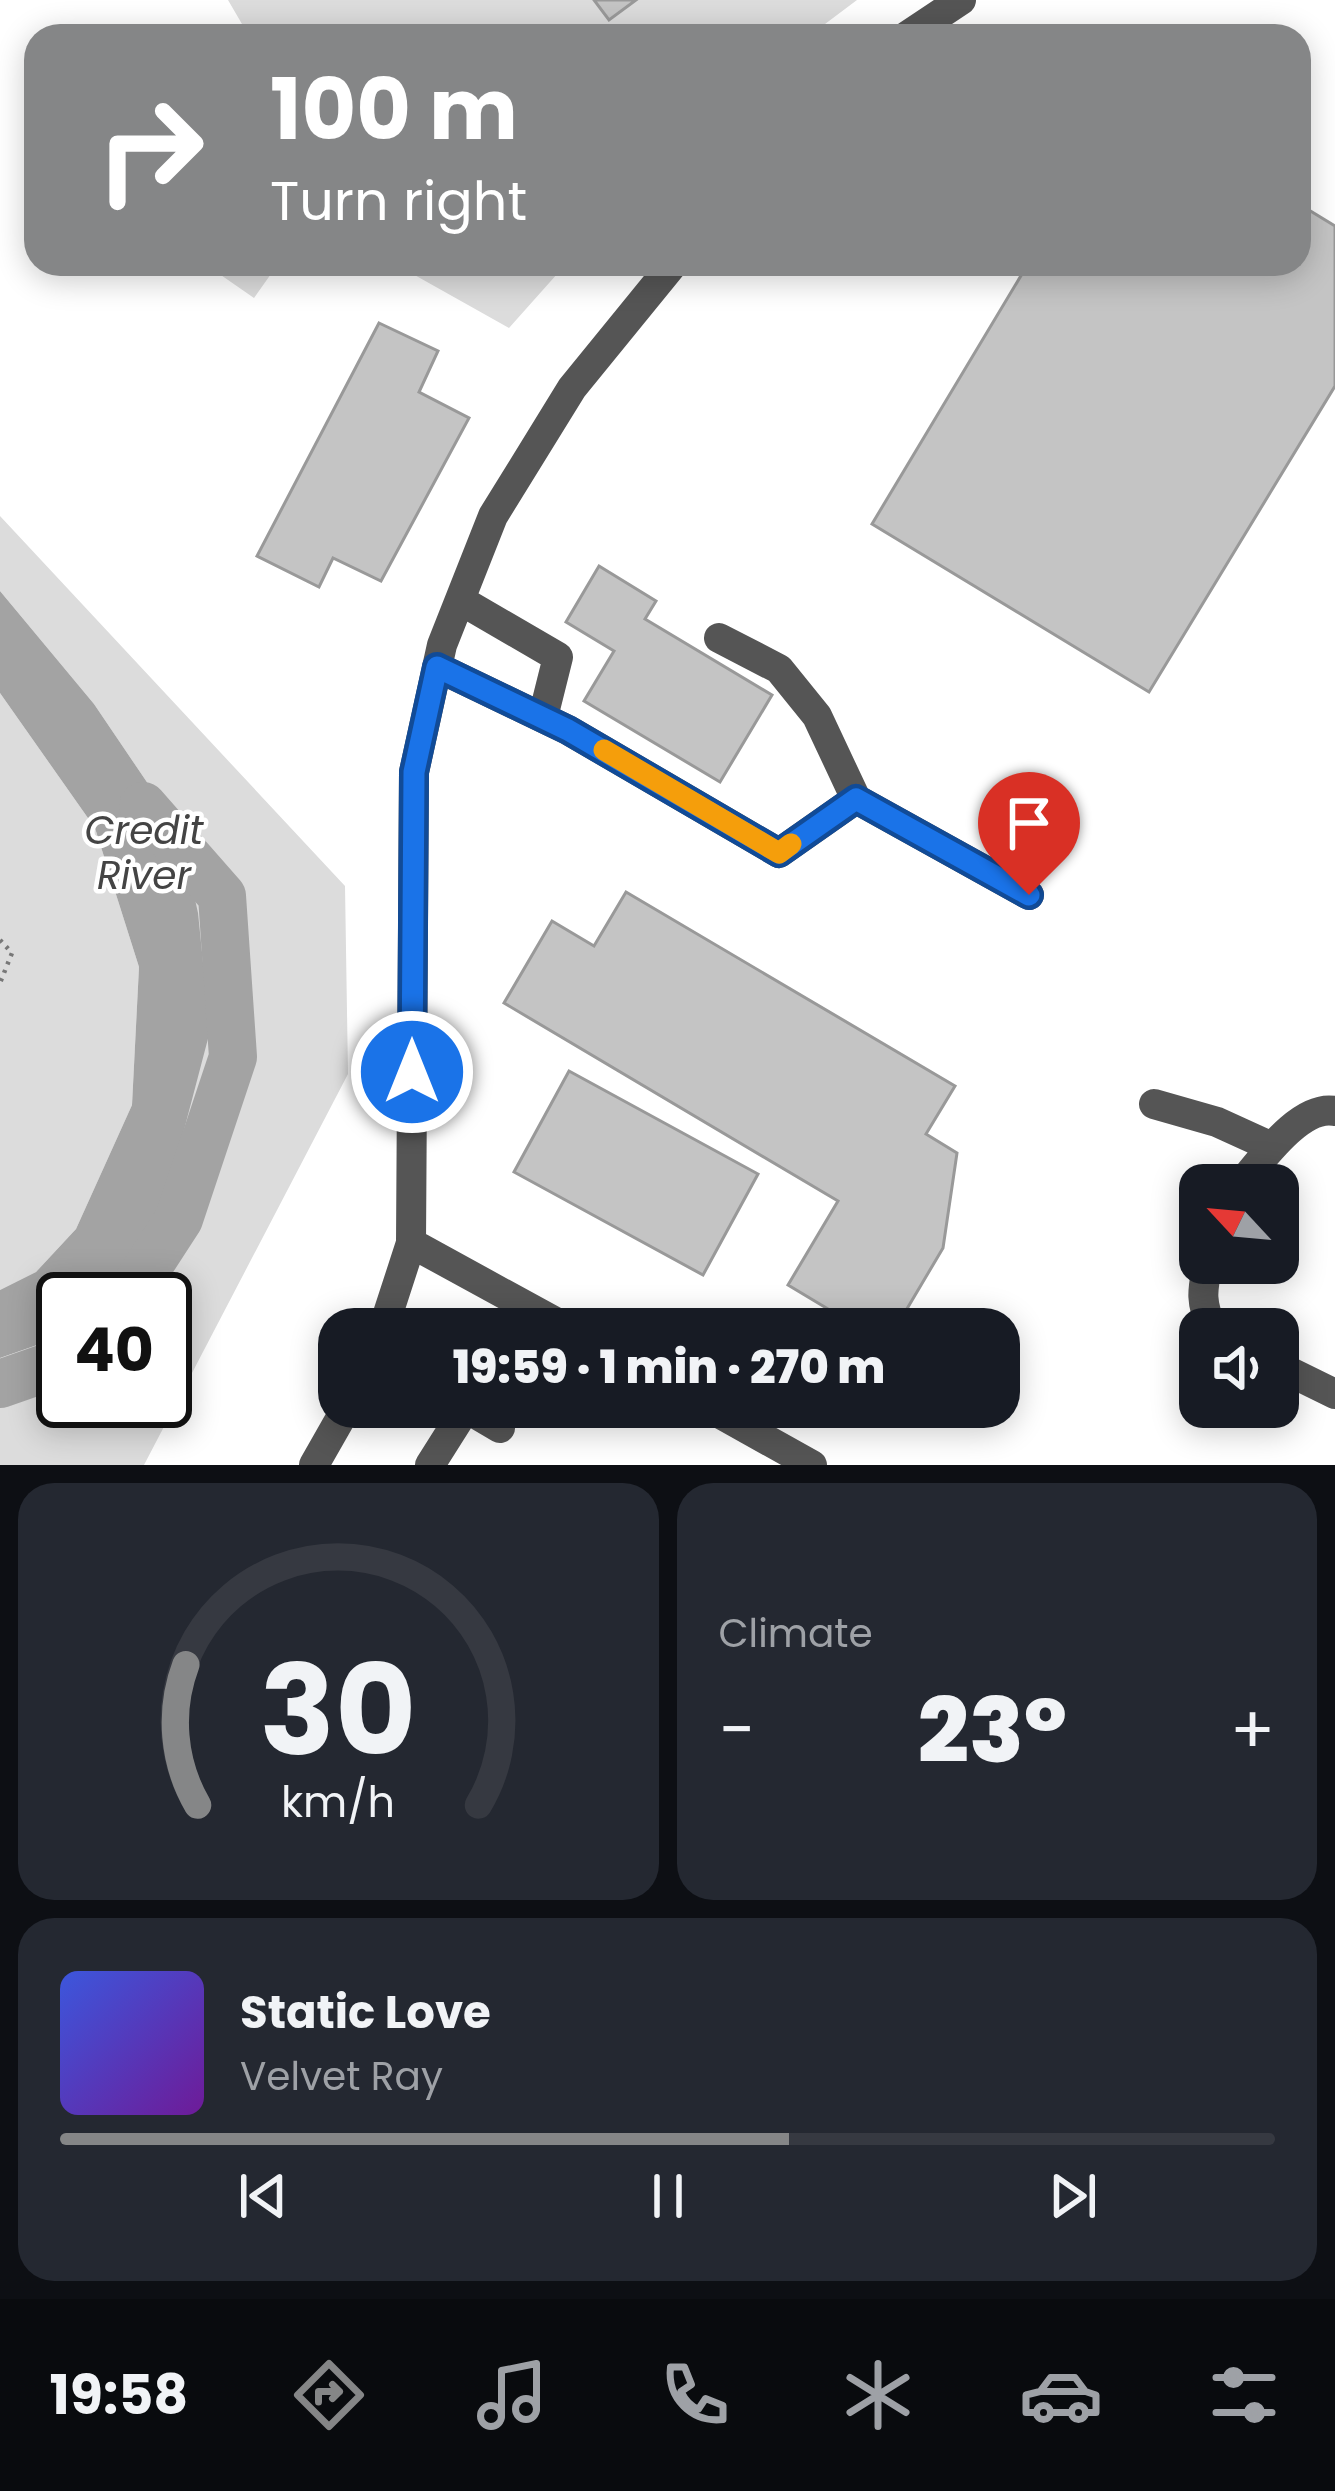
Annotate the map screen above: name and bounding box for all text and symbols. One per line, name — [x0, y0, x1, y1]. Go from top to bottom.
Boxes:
text: 100 m — [270, 51, 518, 168]
icon: right — [72, 72, 228, 228]
text: Turn right — [270, 163, 527, 239]
pin — [978, 772, 1080, 895]
icon: arrive — [996, 790, 1062, 856]
water label: Credit River — [85, 803, 204, 903]
position arrow — [349, 1009, 475, 1135]
north arrow — [1179, 1164, 1299, 1284]
map controls — [1179, 1164, 1299, 1428]
speed limit sign: 40 — [36, 1272, 192, 1428]
button: sound — [1179, 1308, 1299, 1428]
text: 19:59 · 1 min · 270 m — [453, 1336, 885, 1399]
text: Climate — [719, 1606, 873, 1661]
text: 30 — [260, 1623, 417, 1798]
text: 23° — [918, 1667, 1067, 1794]
text: − — [719, 1684, 755, 1776]
text: + — [1230, 1684, 1275, 1776]
text: km/h — [281, 1771, 395, 1831]
text: Static Love — [240, 1981, 491, 2044]
text: Velvet Ray — [240, 2049, 443, 2104]
icon: previous — [230, 2163, 296, 2229]
icon: pause — [635, 2163, 701, 2229]
icon: next — [1040, 2163, 1106, 2229]
icon: directions — [287, 2353, 371, 2437]
icon: music — [470, 2353, 554, 2437]
icon: phone — [653, 2353, 737, 2437]
icon: climate — [836, 2353, 920, 2437]
icon: car — [1019, 2353, 1103, 2437]
icon: filters — [1202, 2353, 1286, 2437]
text: 19:58 — [49, 2357, 188, 2433]

